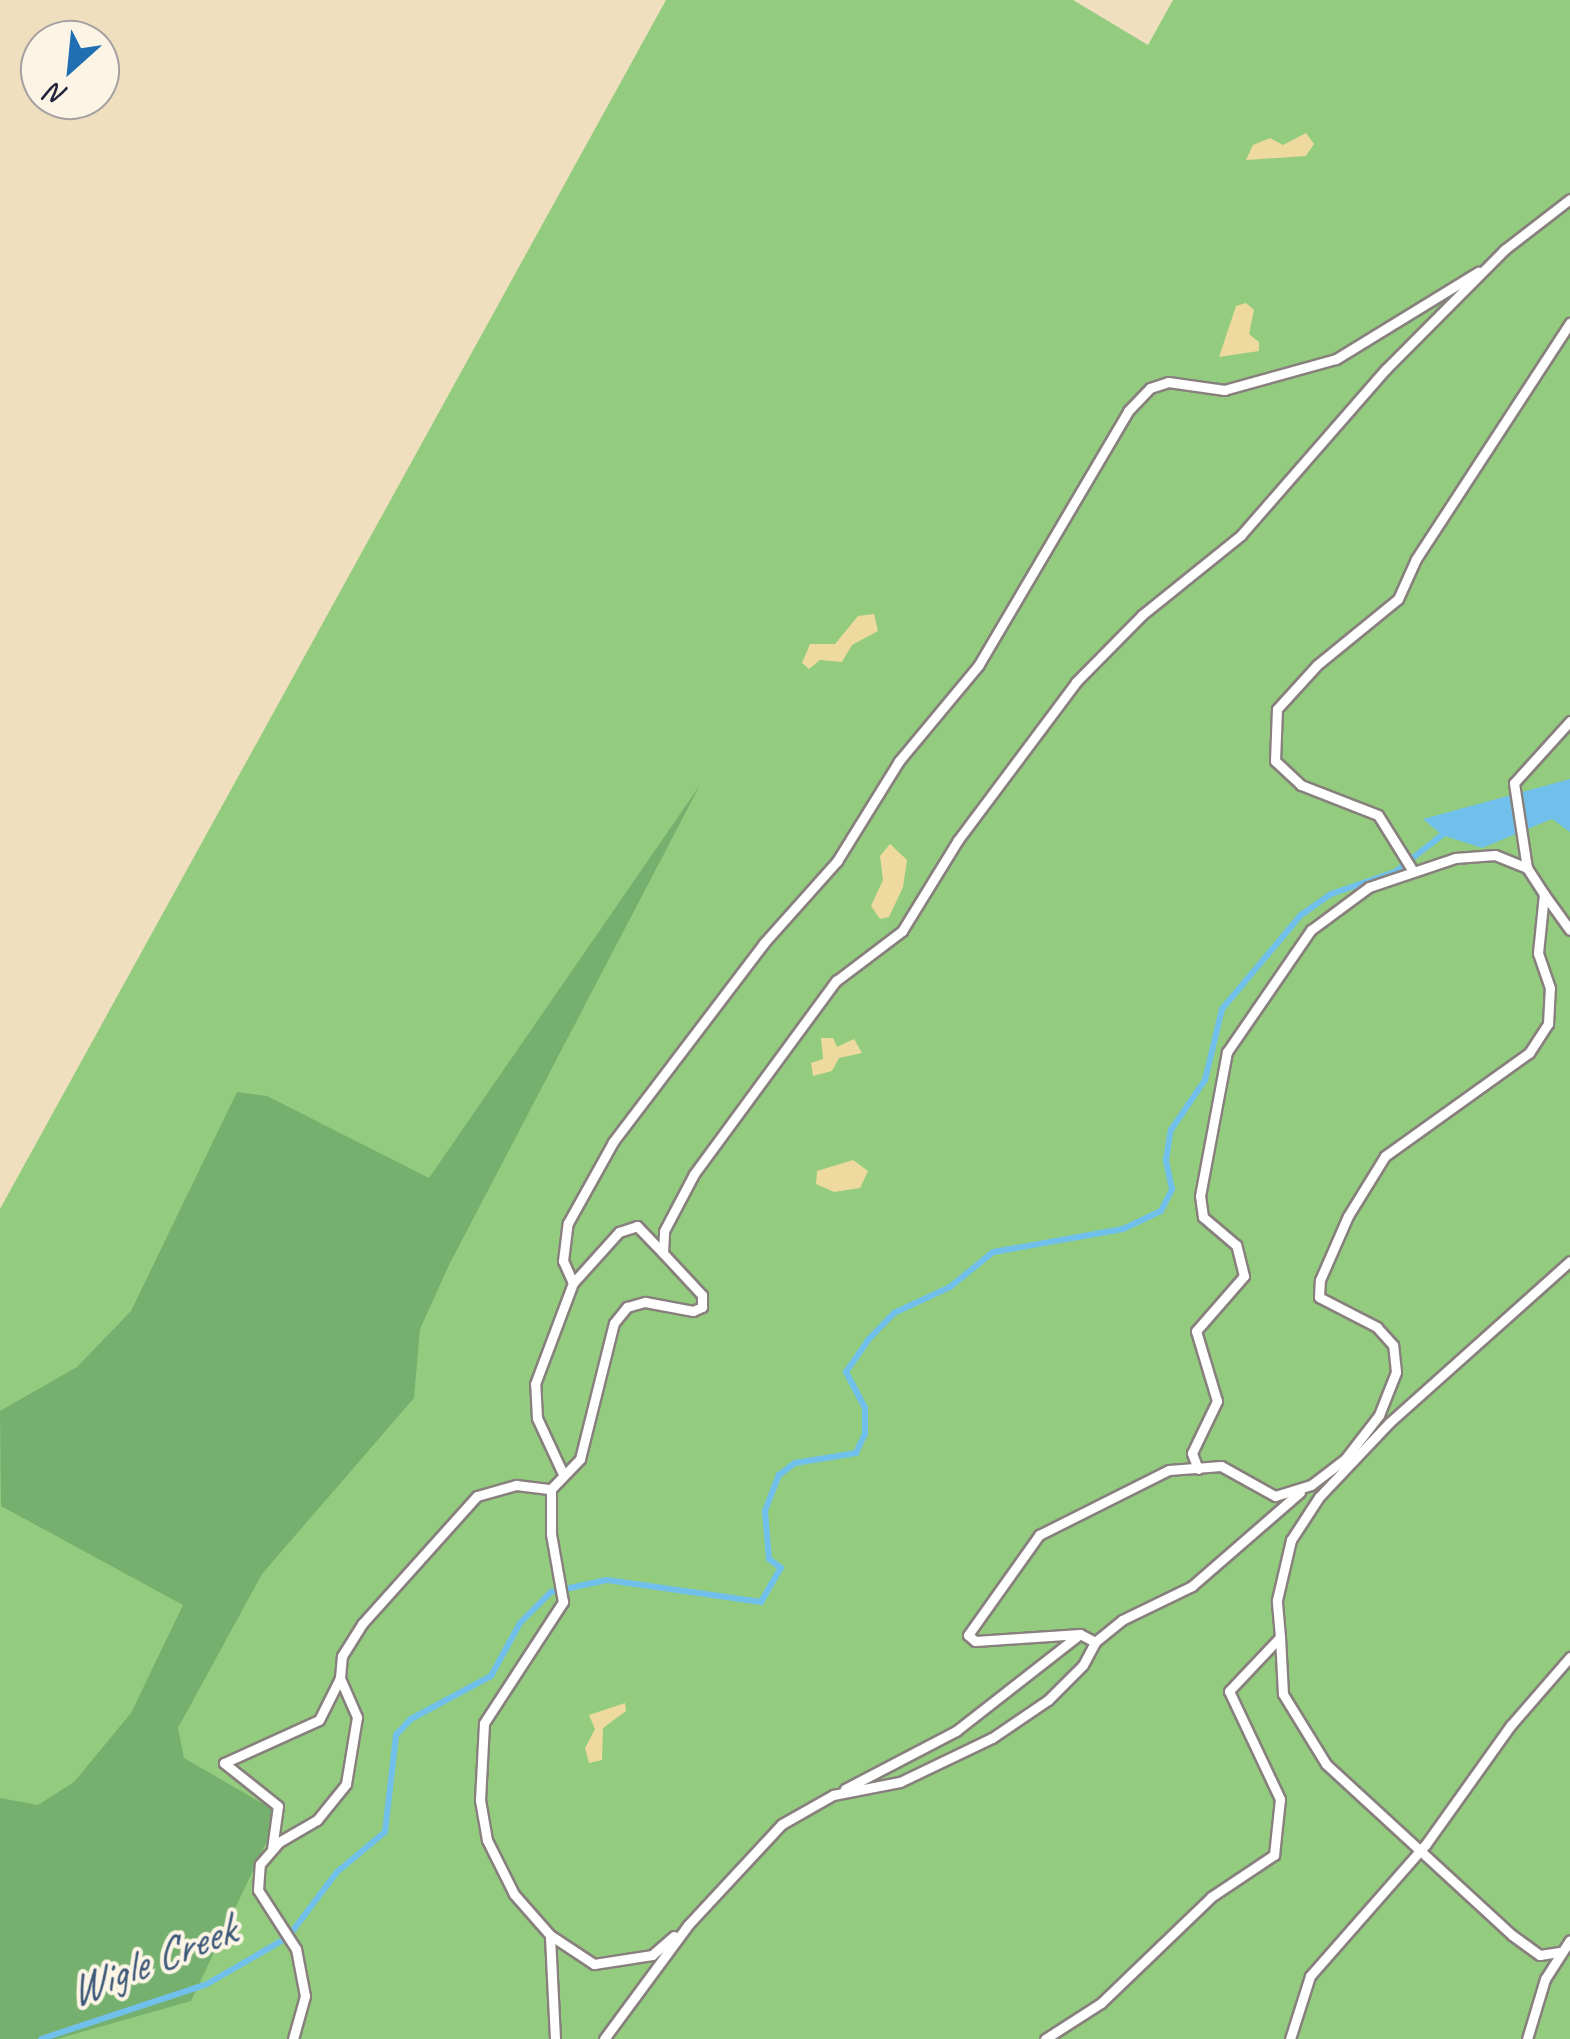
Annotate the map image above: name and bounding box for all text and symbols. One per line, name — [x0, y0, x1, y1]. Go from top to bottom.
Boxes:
north arrow — [20, 20, 120, 120]
text: N — [41, 76, 73, 115]
water label: Wigle Creek — [60, 1903, 242, 2019]

